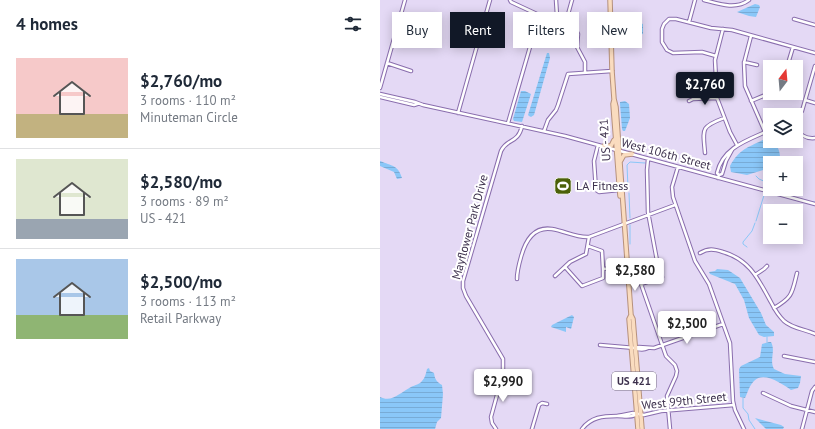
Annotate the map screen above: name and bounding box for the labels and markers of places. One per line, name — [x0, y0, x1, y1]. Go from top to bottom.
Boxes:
pin: $2,760 — [672, 72, 738, 106]
sports icon: LA Fitness — [553, 176, 573, 196]
place label: LA Fitness — [576, 178, 628, 193]
pin: $2,580 — [602, 258, 668, 292]
pin: $2,500 — [654, 311, 720, 345]
pin: $2,990 — [470, 369, 536, 403]

